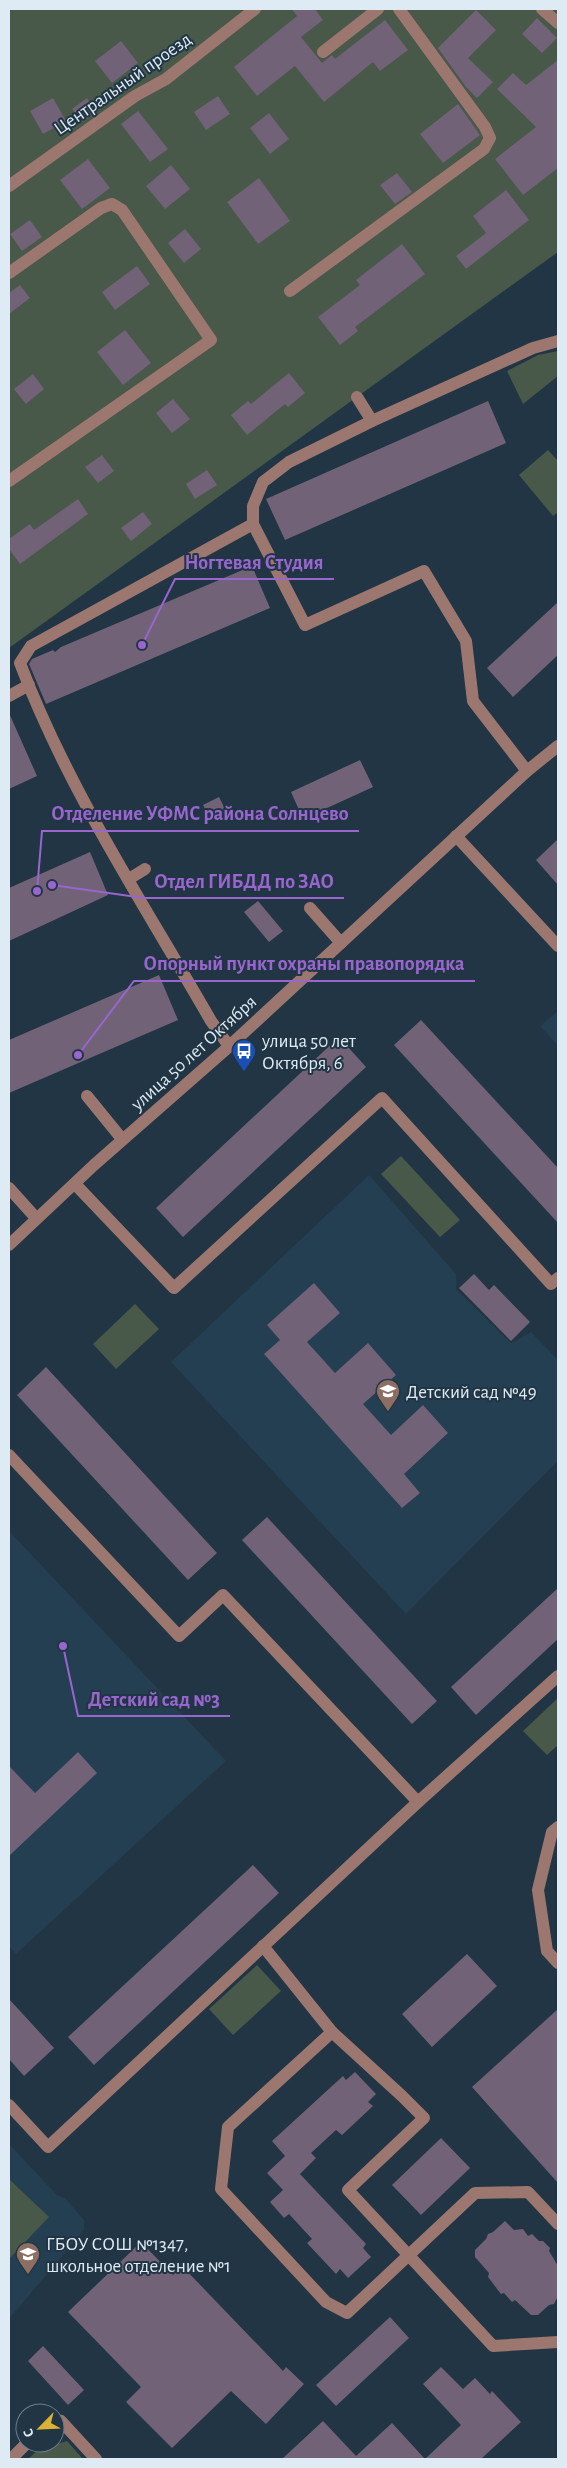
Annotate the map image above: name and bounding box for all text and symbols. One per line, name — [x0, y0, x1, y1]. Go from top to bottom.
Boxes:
street label: Центральный проезд — [51, 30, 195, 139]
callout: Ногтевая Студия — [175, 544, 334, 579]
text: Ногтевая Студия — [185, 553, 323, 573]
callout: Отделение УФМС района Солнцево — [42, 796, 359, 831]
text: Отделение УФМС района Солнцево — [51, 804, 349, 824]
callout: Отдел ГИБДД по ЗАО — [144, 863, 344, 898]
text: Отдел ГИБДД по ЗАО — [154, 872, 334, 892]
callout: Опорный пункт охраны правопорядка — [134, 946, 475, 981]
text: Опорный пункт охраны правопорядка — [144, 954, 465, 974]
street label: улица 50 лет Октября — [127, 992, 260, 1115]
place label: улица 50 лет Октября, 6 — [261, 1032, 356, 1073]
bus stop icon: улица 50 лет Октября, 6 — [231, 1038, 257, 1072]
school or university icon: Детский сад №49 — [375, 1378, 401, 1412]
place label: Детский сад №49 — [406, 1383, 537, 1402]
callout: Детский сад №3 — [78, 1681, 230, 1716]
text: Детский сад №3 — [88, 1690, 220, 1710]
place label: ГБОУ СОШ №1347, школьное отделение №1 — [46, 2235, 231, 2276]
school or university icon: ГБОУ СОШ №1347, школьное отделение №1 — [15, 2241, 41, 2275]
north arrow — [15, 2403, 65, 2453]
text: С — [21, 2426, 37, 2439]

